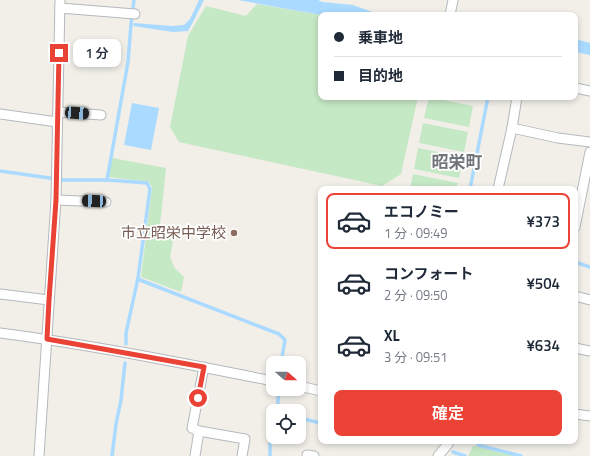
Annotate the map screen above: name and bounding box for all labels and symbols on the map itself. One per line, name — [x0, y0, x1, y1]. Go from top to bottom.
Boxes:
callout: 1 分 — [73, 39, 121, 67]
route end — [50, 44, 68, 62]
car — [65, 106, 89, 120]
district label: 昭栄町 — [432, 149, 483, 175]
car — [82, 195, 106, 207]
place label: 市立昭栄中学校 — [121, 221, 226, 244]
marker: 市立昭栄中学校 — [229, 228, 239, 238]
north arrow — [266, 356, 306, 396]
route start — [189, 389, 207, 407]

